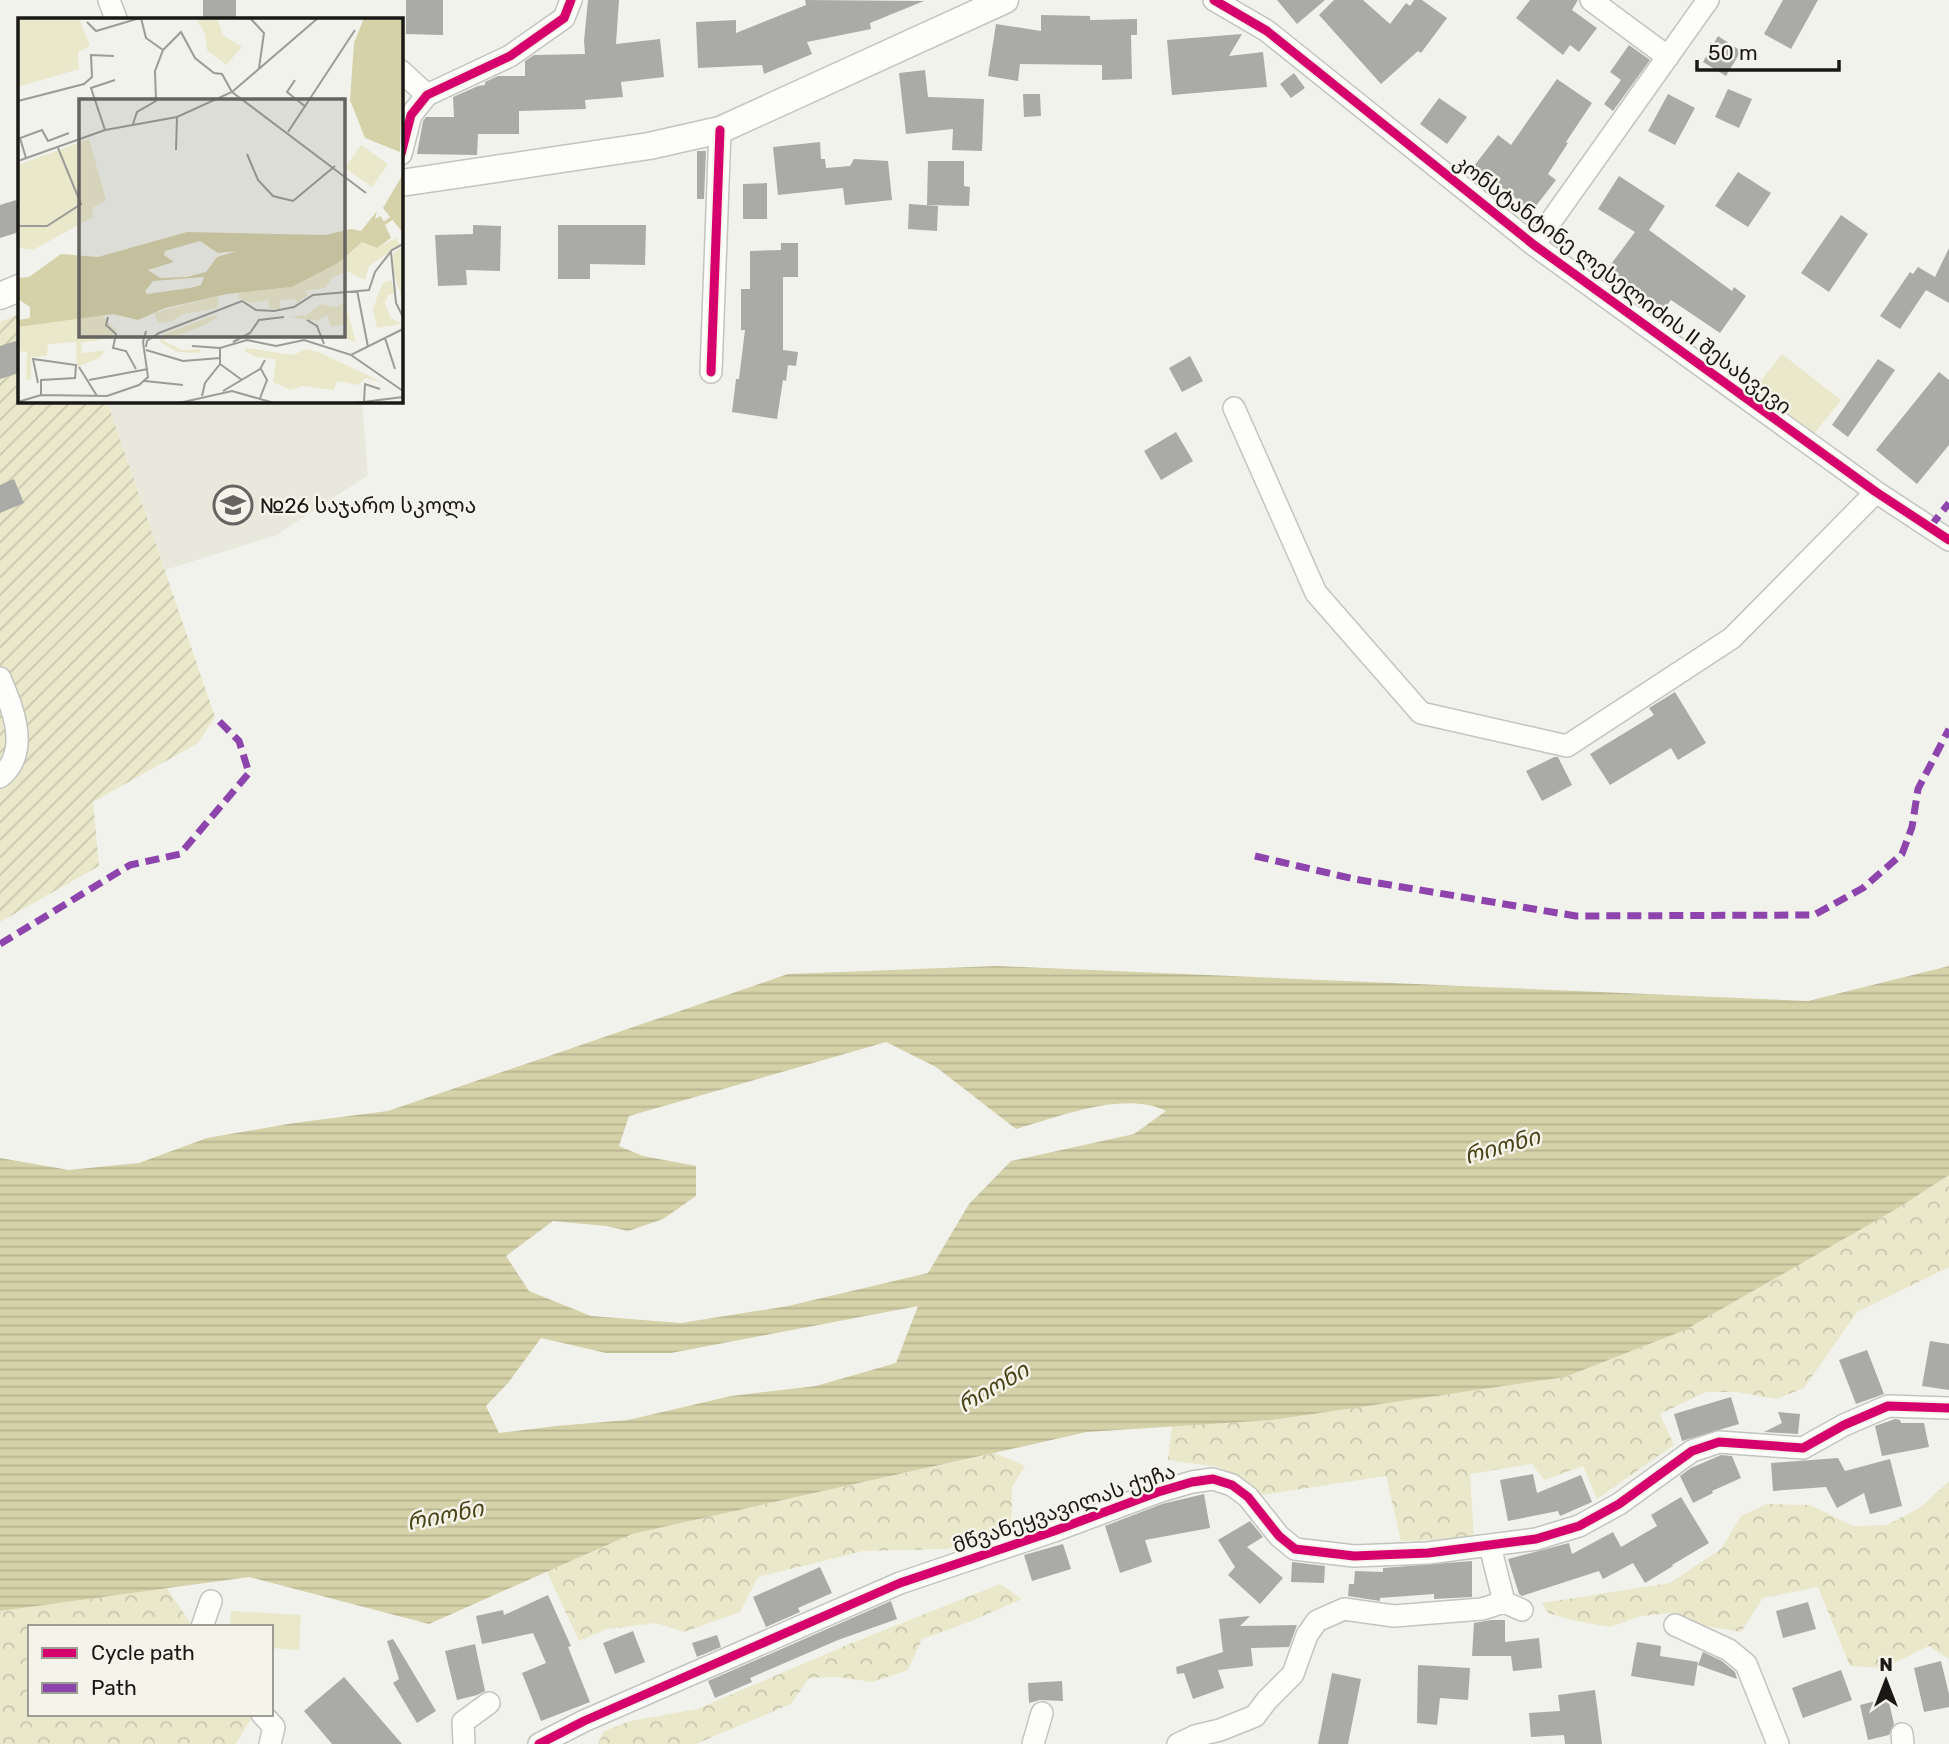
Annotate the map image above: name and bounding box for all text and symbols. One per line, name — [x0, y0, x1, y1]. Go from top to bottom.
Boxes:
inset map — [18, 18, 402, 402]
scale bar — [1697, 28, 1839, 72]
text: 50 m — [1708, 40, 1758, 65]
street label: კონსტანტინე ლესელიძის II შესახვევი — [1449, 149, 1797, 420]
school or university icon: №26 საჯარო სკოლა — [212, 484, 254, 526]
place label: №26 საჯარო სკოლა — [260, 493, 476, 519]
water label: რიონი — [1461, 1122, 1544, 1170]
water label: რიონი — [953, 1355, 1034, 1418]
street label: მწვანეყვავილას ქუჩა — [949, 1458, 1179, 1559]
water label: რიონი — [404, 1494, 486, 1536]
legend — [28, 1625, 273, 1716]
text: Cycle path — [91, 1640, 195, 1665]
north arrow — [1851, 1646, 1921, 1716]
text: N — [1879, 1653, 1893, 1676]
text: Path — [91, 1675, 137, 1700]

